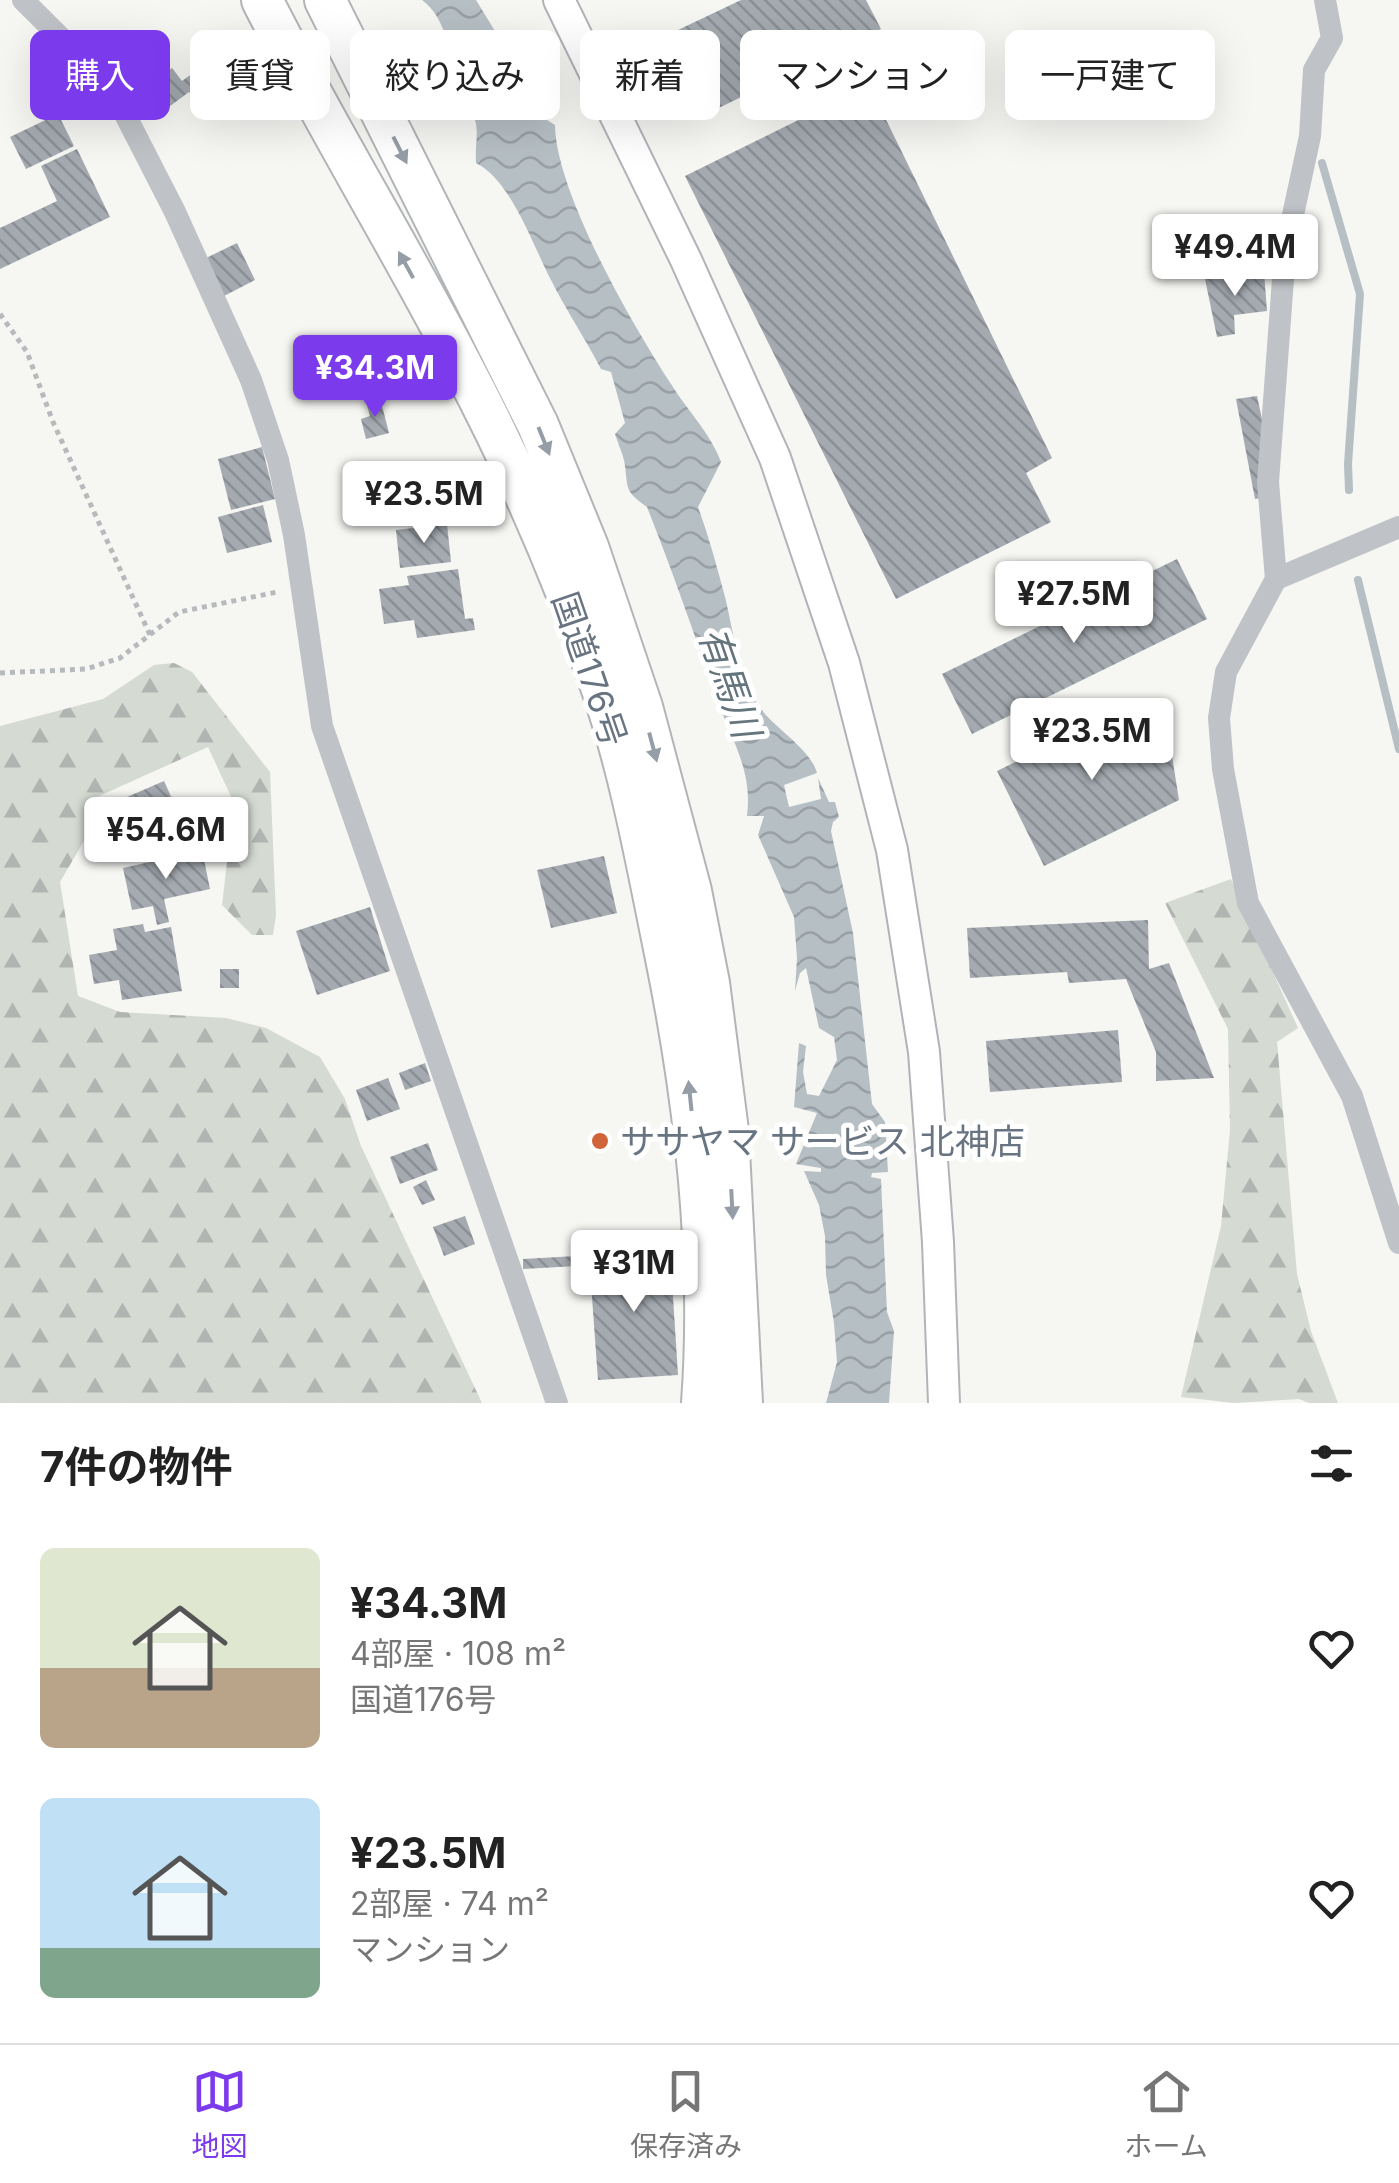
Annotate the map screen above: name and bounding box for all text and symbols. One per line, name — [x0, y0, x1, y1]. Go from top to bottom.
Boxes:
chip: 購入 — [30, 30, 170, 120]
chip: 賃貸 — [190, 30, 330, 120]
chip: 絞り込み — [350, 30, 560, 120]
chip: 新着 — [580, 30, 720, 120]
chip: マンション — [740, 30, 985, 120]
chip: 一戸建て — [1005, 30, 1215, 120]
one-way arrow — [391, 136, 408, 165]
pin: ¥49.4M — [1154, 214, 1316, 299]
text: ¥49.4M — [1174, 227, 1296, 266]
one-way arrow — [398, 250, 415, 279]
pin: ¥34.3M — [294, 335, 456, 420]
text: ¥34.3M — [315, 348, 435, 387]
one-way arrow — [537, 426, 553, 456]
pin: ¥23.5M — [343, 461, 505, 546]
text: ¥23.5M — [364, 474, 484, 513]
pin: ¥27.5M — [993, 561, 1155, 646]
text: ¥27.5M — [1017, 574, 1131, 613]
street label: 国道176号 — [544, 586, 636, 752]
water label: 有馬川 — [690, 621, 772, 747]
pin: ¥23.5M — [1011, 698, 1173, 783]
text: ¥23.5M — [1032, 711, 1152, 750]
one-way arrow — [645, 732, 661, 763]
pin: ¥54.6M — [85, 797, 247, 882]
text: ¥54.6M — [106, 810, 226, 849]
one-way arrow — [681, 1080, 697, 1112]
place label: ササヤマ サービス 北神店 — [620, 1120, 1025, 1162]
marker: ササヤマ サービス 北神店 — [589, 1130, 611, 1152]
one-way arrow — [724, 1189, 740, 1221]
pin: ¥31M — [575, 1230, 693, 1315]
text: ¥31M — [593, 1243, 675, 1282]
icon: filters — [1304, 1436, 1359, 1491]
text: 7件の物件 — [40, 1441, 232, 1492]
text: ¥34.3M — [350, 1577, 507, 1628]
icon: home — [120, 1588, 240, 1708]
icon: heart — [1304, 1621, 1359, 1676]
text: 4部屋 · 108 m² — [350, 1634, 566, 1673]
text: 国道176号 — [350, 1680, 496, 1719]
text: ¥23.5M — [350, 1827, 506, 1878]
icon: home — [120, 1838, 240, 1958]
icon: heart — [1304, 1871, 1359, 1926]
text: 2部屋 · 74 m² — [350, 1884, 549, 1923]
text: マンション — [350, 1930, 510, 1969]
tab: 地図 — [191, 2064, 247, 2164]
tab: 保存済み — [630, 2064, 742, 2164]
tab: ホーム — [1125, 2064, 1208, 2164]

